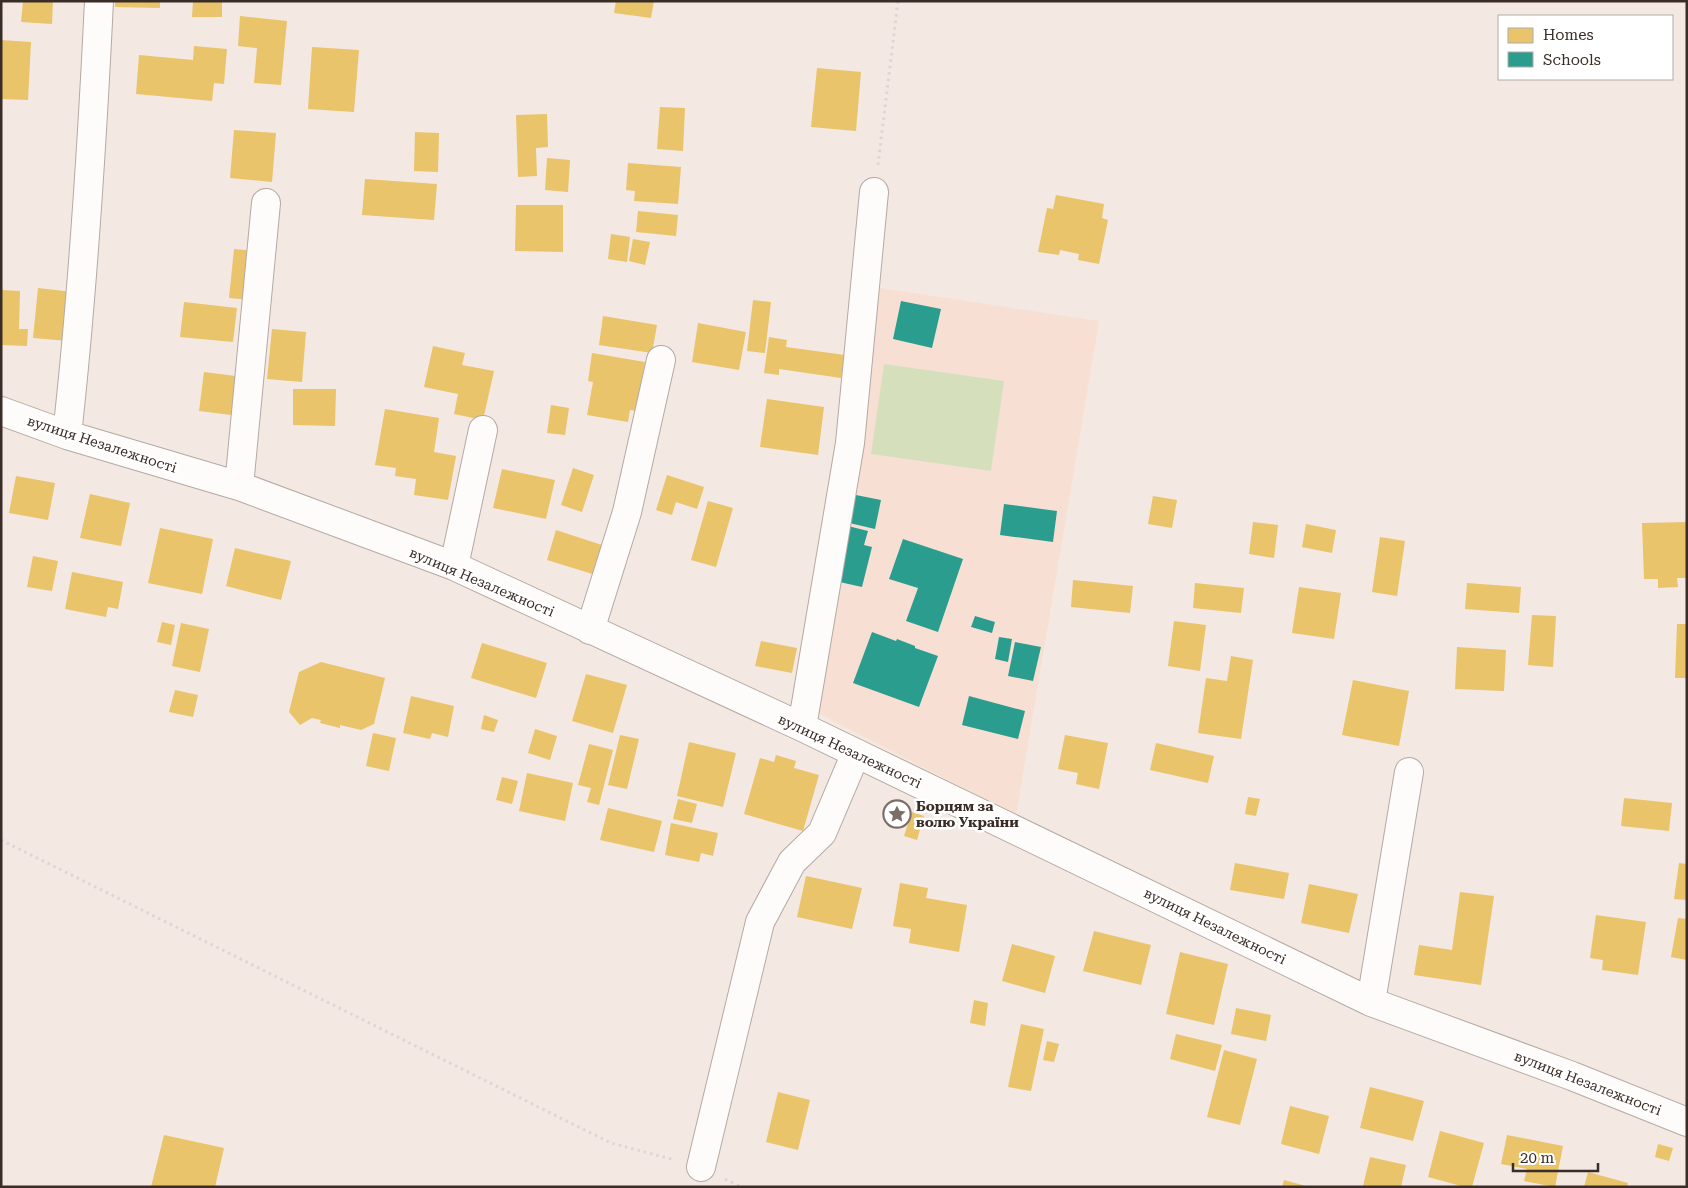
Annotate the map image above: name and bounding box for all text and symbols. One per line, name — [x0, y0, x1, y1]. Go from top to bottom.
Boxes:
legend — [1498, 15, 1673, 80]
text: Homes — [1543, 26, 1594, 44]
text: Schools — [1543, 51, 1601, 69]
street label: вулиця Незалежності — [25, 412, 179, 476]
street label: вулиця Незалежності — [407, 544, 557, 620]
street label: вулиця Незалежності — [776, 711, 925, 791]
place label: Борцям за волю України — [916, 798, 1019, 830]
place icon: Борцям за волю України — [882, 799, 912, 829]
street label: вулиця Незалежності — [1141, 885, 1289, 968]
street label: вулиця Незалежності — [1512, 1048, 1664, 1119]
scale bar — [1513, 1140, 1598, 1172]
text: 20 m — [1520, 1149, 1555, 1167]

